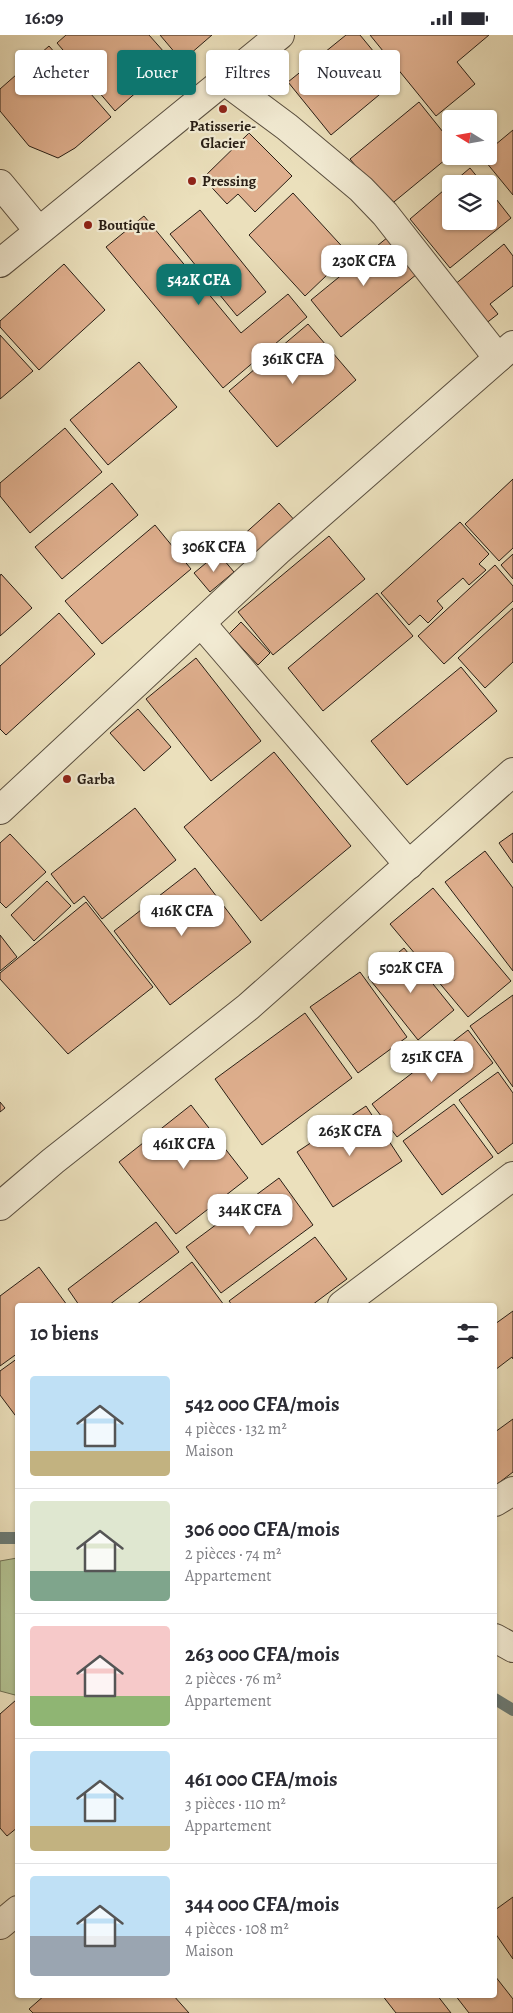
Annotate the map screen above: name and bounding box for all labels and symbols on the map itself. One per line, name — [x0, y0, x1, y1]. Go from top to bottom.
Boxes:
marker: Patisserie- Glacier — [217, 103, 229, 115]
north arrow — [442, 110, 498, 165]
place label: Patisserie- Glacier — [190, 116, 256, 153]
place label: Pressing — [202, 171, 257, 191]
marker: Pressing — [186, 175, 198, 187]
place label: Boutique — [98, 215, 156, 235]
marker: Boutique — [82, 219, 94, 231]
pin: 230K CFA — [312, 245, 416, 287]
pin: 542K CFA — [147, 263, 251, 306]
pin: 361K CFA — [241, 343, 345, 385]
pin: 306K CFA — [162, 531, 266, 573]
place label: Garba — [77, 769, 116, 789]
marker: Garba — [61, 773, 73, 785]
pin: 416K CFA — [130, 895, 234, 937]
pin: 502K CFA — [359, 951, 463, 994]
pin: 251K CFA — [380, 1041, 484, 1083]
pin: 263K CFA — [298, 1115, 402, 1157]
pin: 461K CFA — [132, 1127, 236, 1170]
pin: 344K CFA — [198, 1193, 302, 1236]

